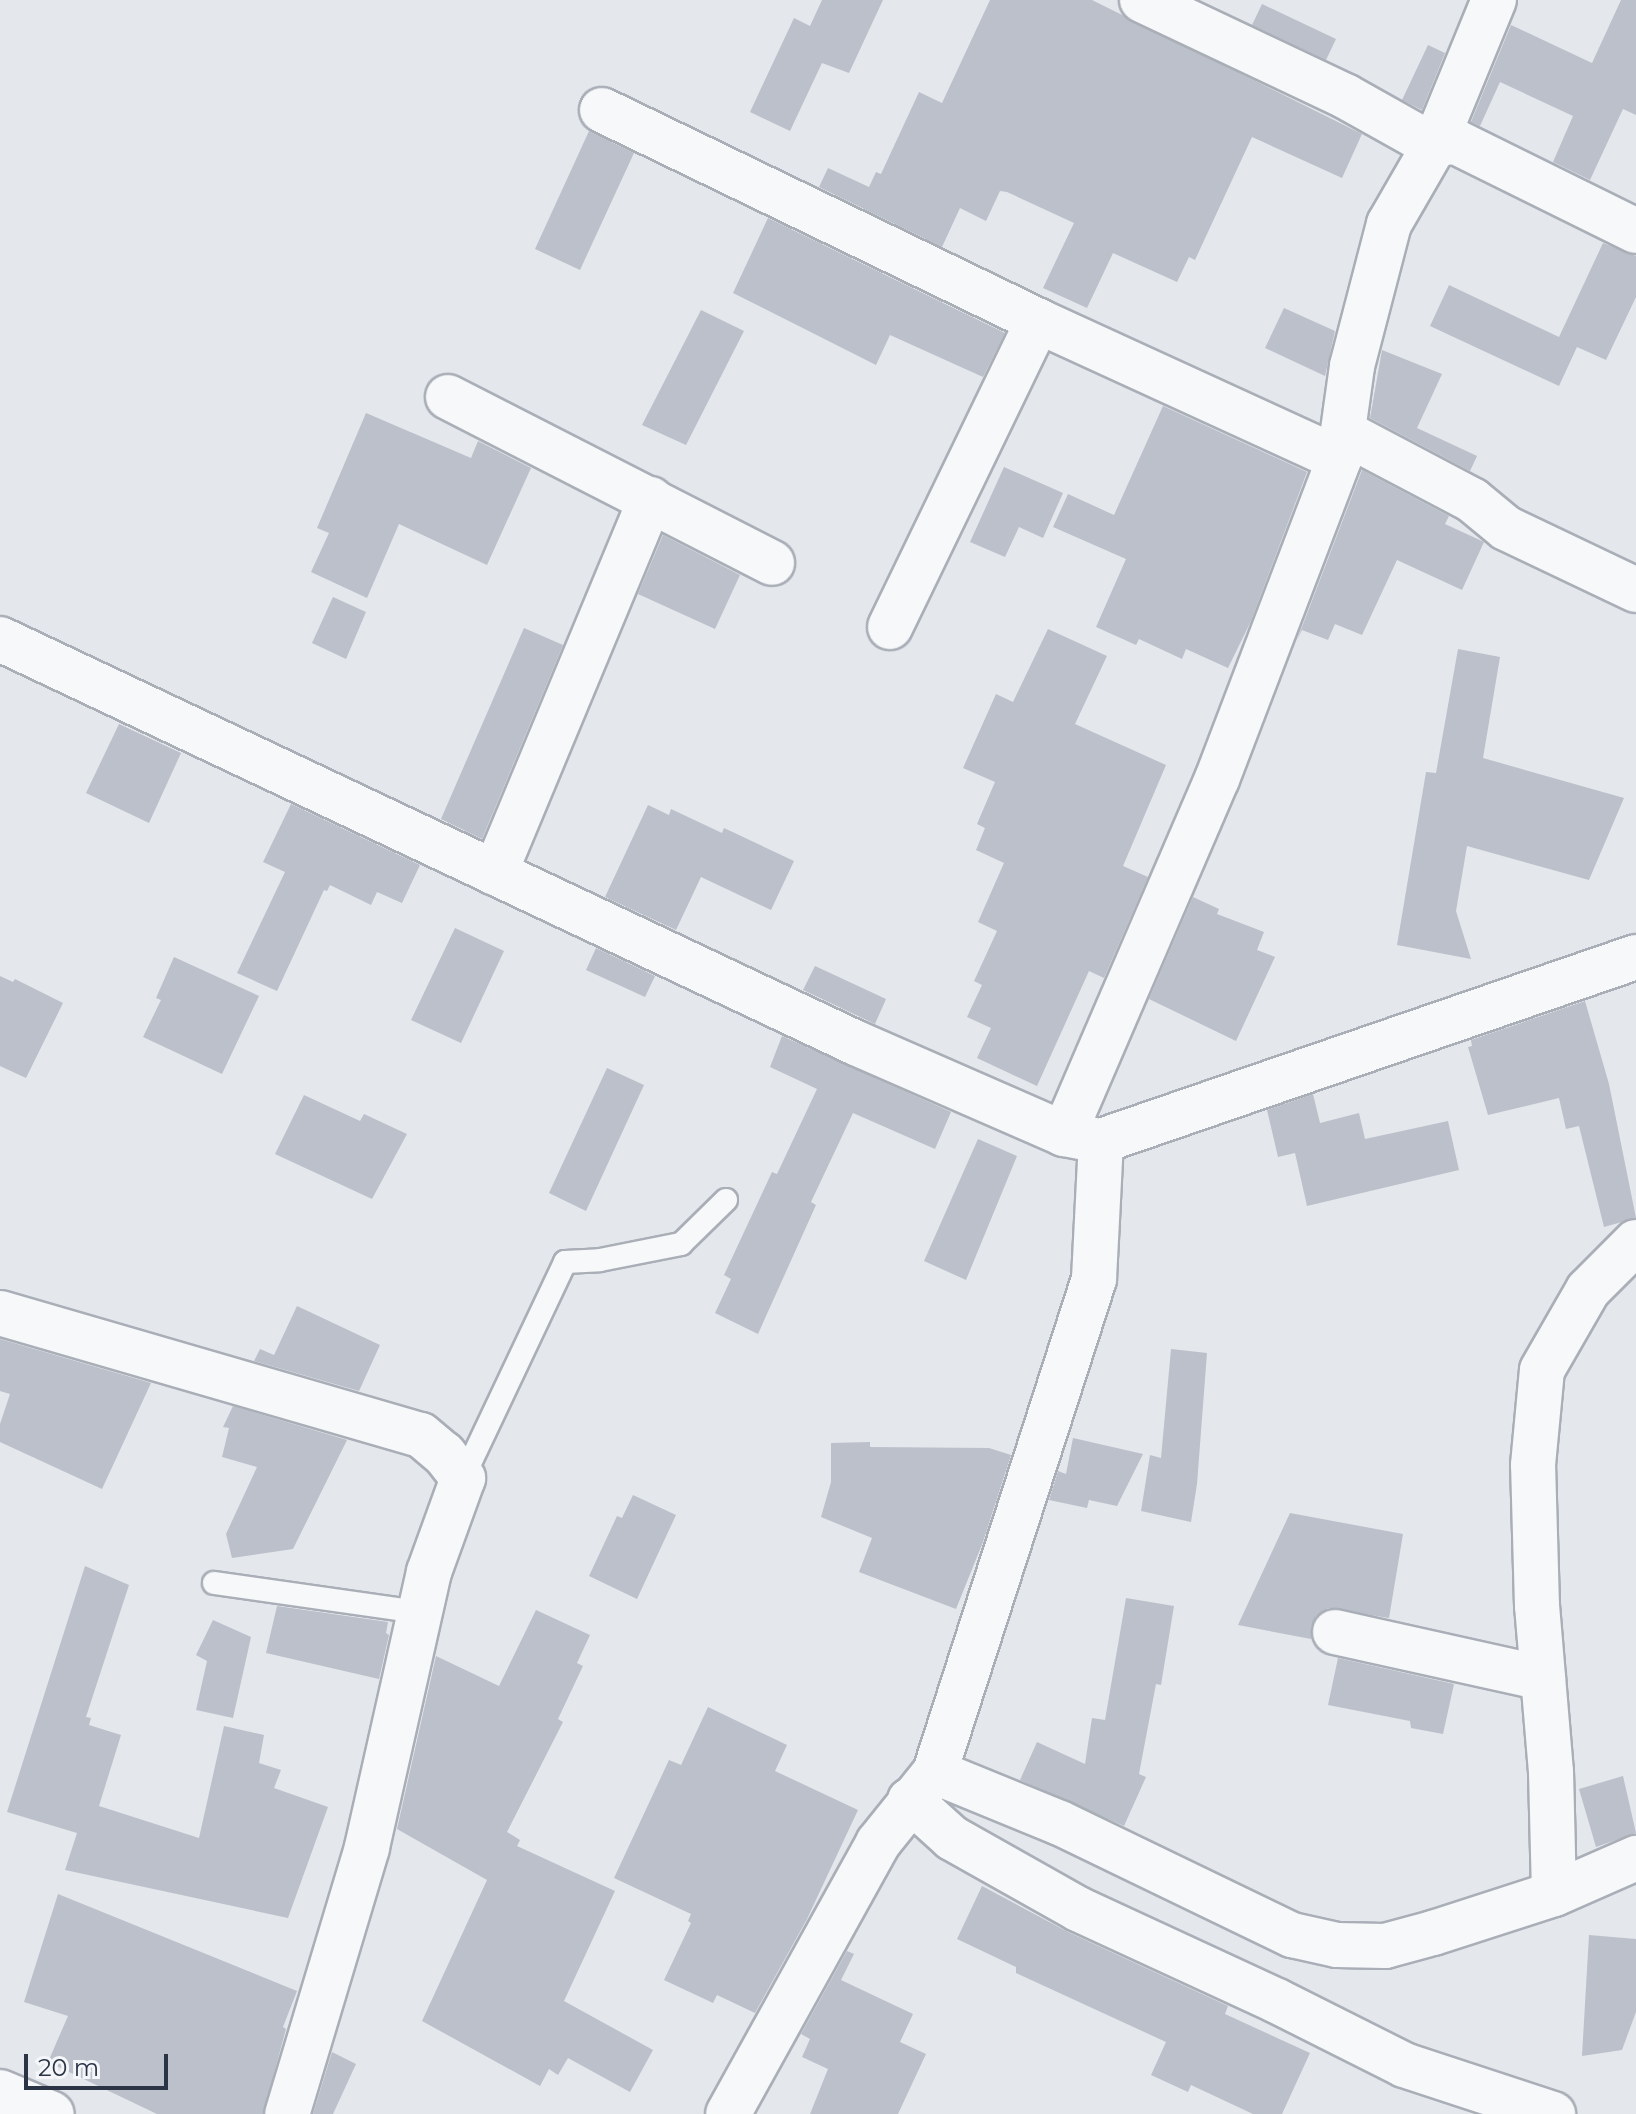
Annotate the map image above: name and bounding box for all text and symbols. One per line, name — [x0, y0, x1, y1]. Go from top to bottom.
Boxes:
scale bar — [28, 2038, 172, 2088]
text: 20 m — [38, 2053, 99, 2082]

